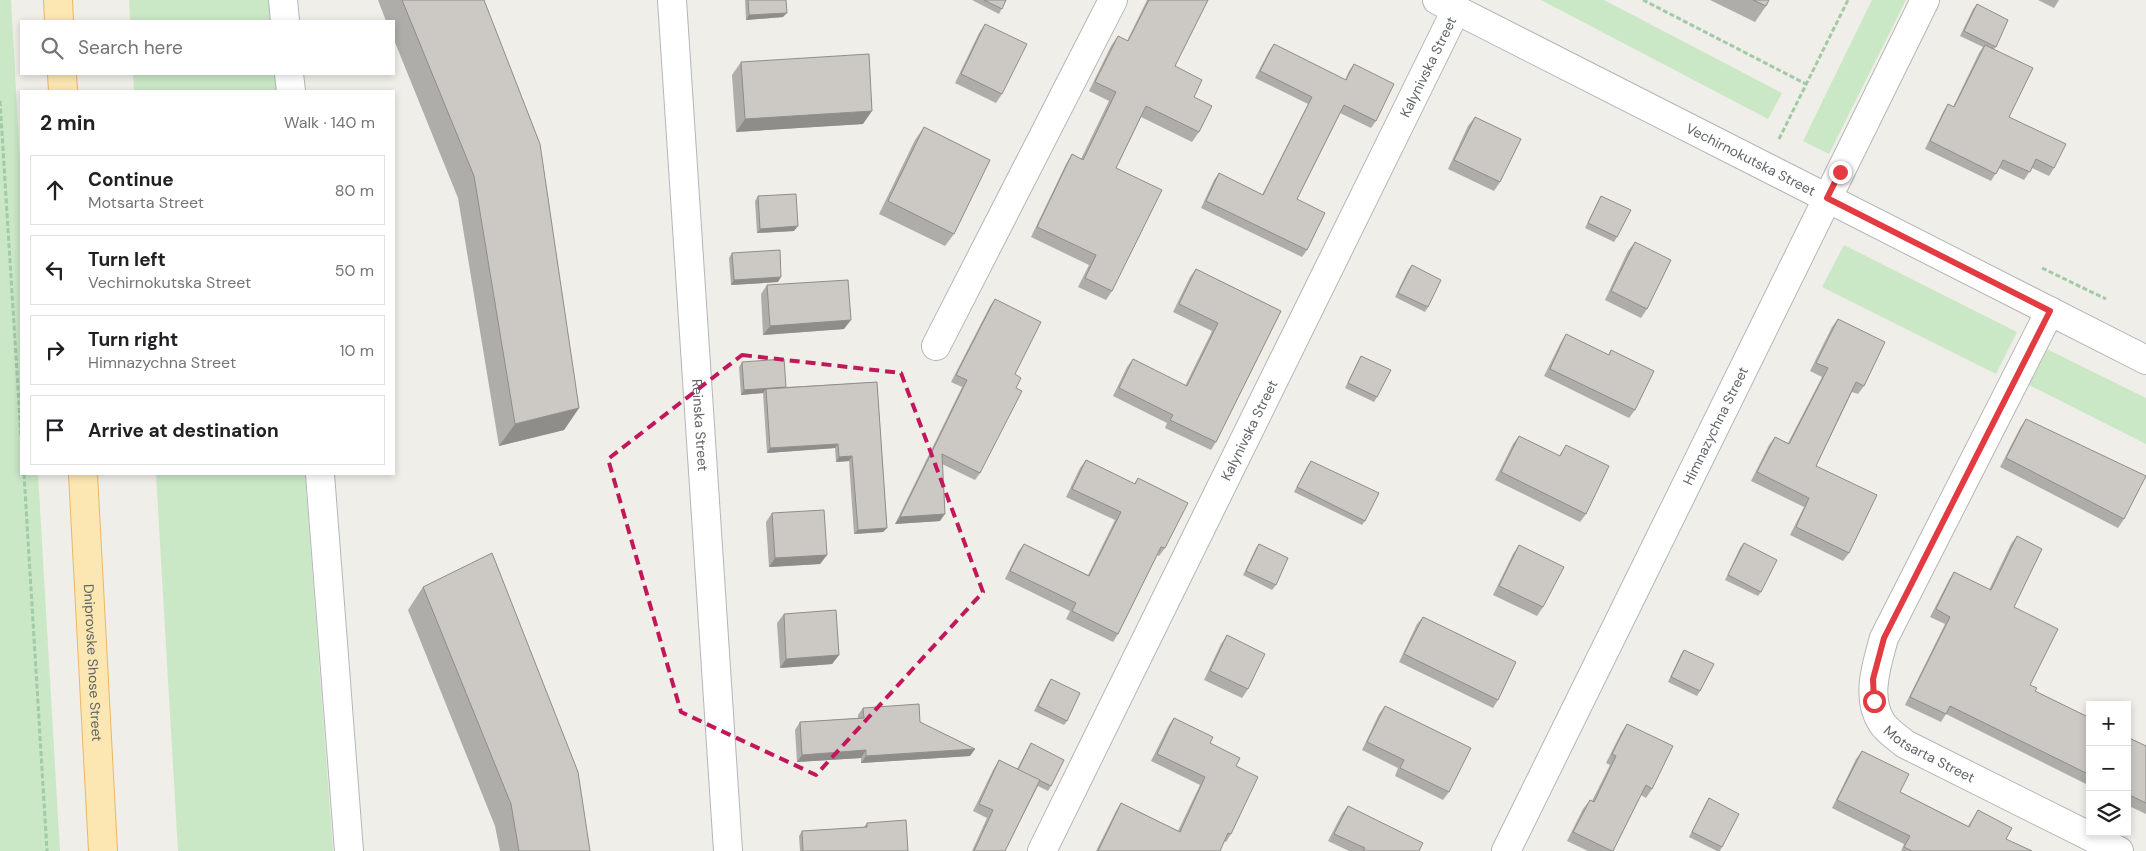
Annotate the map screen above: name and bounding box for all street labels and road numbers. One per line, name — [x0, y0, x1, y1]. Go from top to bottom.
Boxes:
street label: Kalynivska Street — [1396, 14, 1460, 120]
street label: Vechirnokutska Street — [1683, 119, 1819, 200]
street label: Himnazychna Street — [1679, 364, 1752, 488]
street label: Kalynivska Street — [1217, 377, 1281, 484]
street label: Reinska Street — [688, 378, 712, 472]
street label: Dniprovske Shose Street — [80, 583, 106, 742]
street label: Motsarta Street — [1880, 722, 1978, 786]

